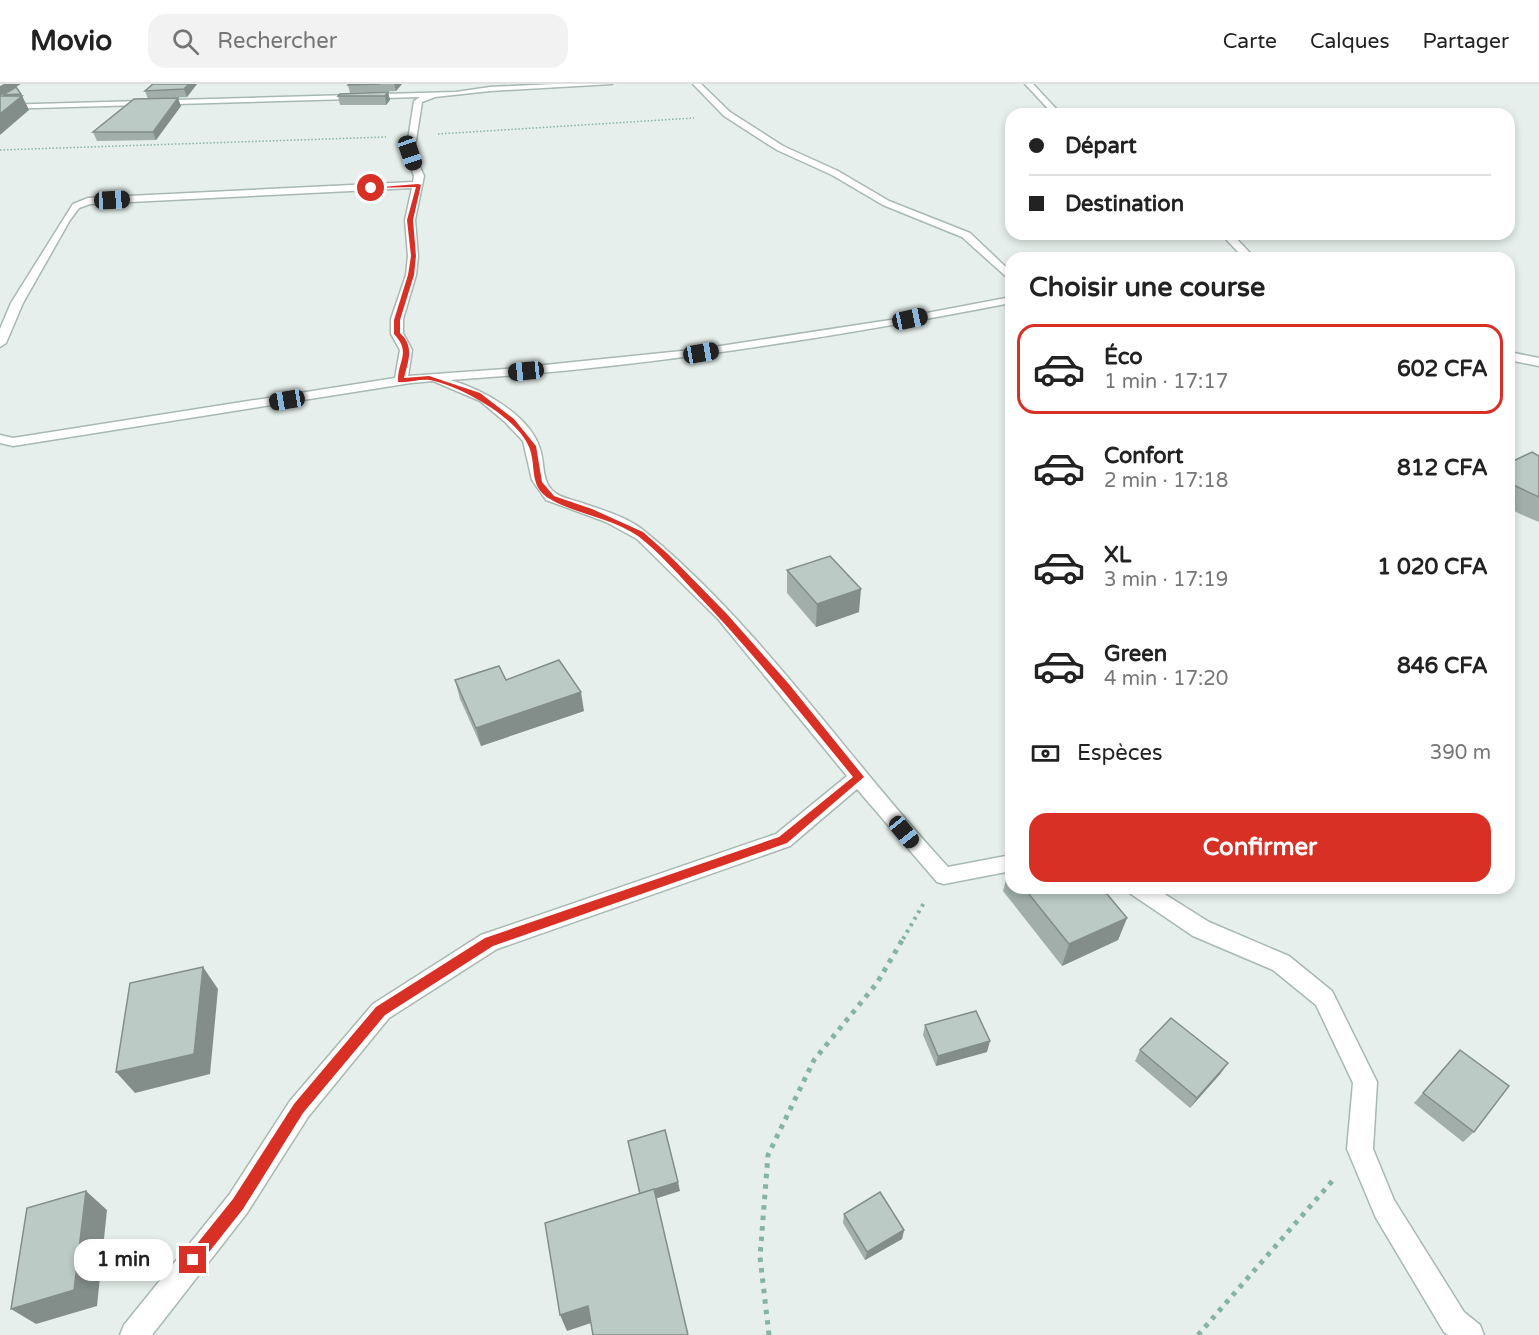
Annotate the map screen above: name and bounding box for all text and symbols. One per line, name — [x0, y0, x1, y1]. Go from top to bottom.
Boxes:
search box — [148, 14, 568, 68]
text: Movio — [30, 24, 112, 58]
icon: search — [169, 25, 202, 58]
text: Rechercher — [217, 28, 337, 54]
text: Carte — [1223, 29, 1277, 54]
text: Calques — [1310, 29, 1390, 54]
text: Partager — [1423, 29, 1509, 54]
car — [396, 133, 424, 173]
text: Départ — [1065, 133, 1137, 159]
route start — [357, 174, 384, 201]
car — [94, 190, 130, 210]
text: Destination — [1065, 191, 1184, 217]
text: Choisir une course — [1029, 271, 1265, 304]
car — [891, 306, 929, 332]
car — [682, 341, 720, 365]
icon: car — [1032, 342, 1086, 396]
text: Éco — [1104, 344, 1143, 370]
text: 602 CFA — [1397, 356, 1488, 382]
car — [507, 360, 545, 382]
text: 1 min · 17:17 — [1104, 370, 1228, 394]
car — [268, 388, 306, 412]
icon: car — [1032, 441, 1086, 495]
text: Confort — [1104, 443, 1183, 469]
text: 812 CFA — [1397, 455, 1488, 481]
text: 2 min · 17:18 — [1104, 469, 1228, 493]
icon: car — [1032, 540, 1086, 594]
text: XL — [1104, 542, 1131, 568]
text: 1 020 CFA — [1377, 554, 1488, 580]
text: 3 min · 17:19 — [1104, 568, 1228, 592]
icon: car — [1032, 639, 1086, 693]
text: Green — [1104, 641, 1167, 667]
text: 846 CFA — [1397, 653, 1488, 679]
text: 4 min · 17:20 — [1104, 667, 1228, 691]
icon: cash — [1029, 737, 1062, 770]
text: Espèces — [1077, 740, 1162, 766]
text: 390 m — [1430, 741, 1491, 765]
car — [886, 812, 922, 852]
button: Confirmer — [1029, 813, 1491, 882]
callout: 1 min — [73, 1239, 172, 1281]
route end — [179, 1246, 206, 1273]
text: 1 min — [97, 1248, 150, 1272]

